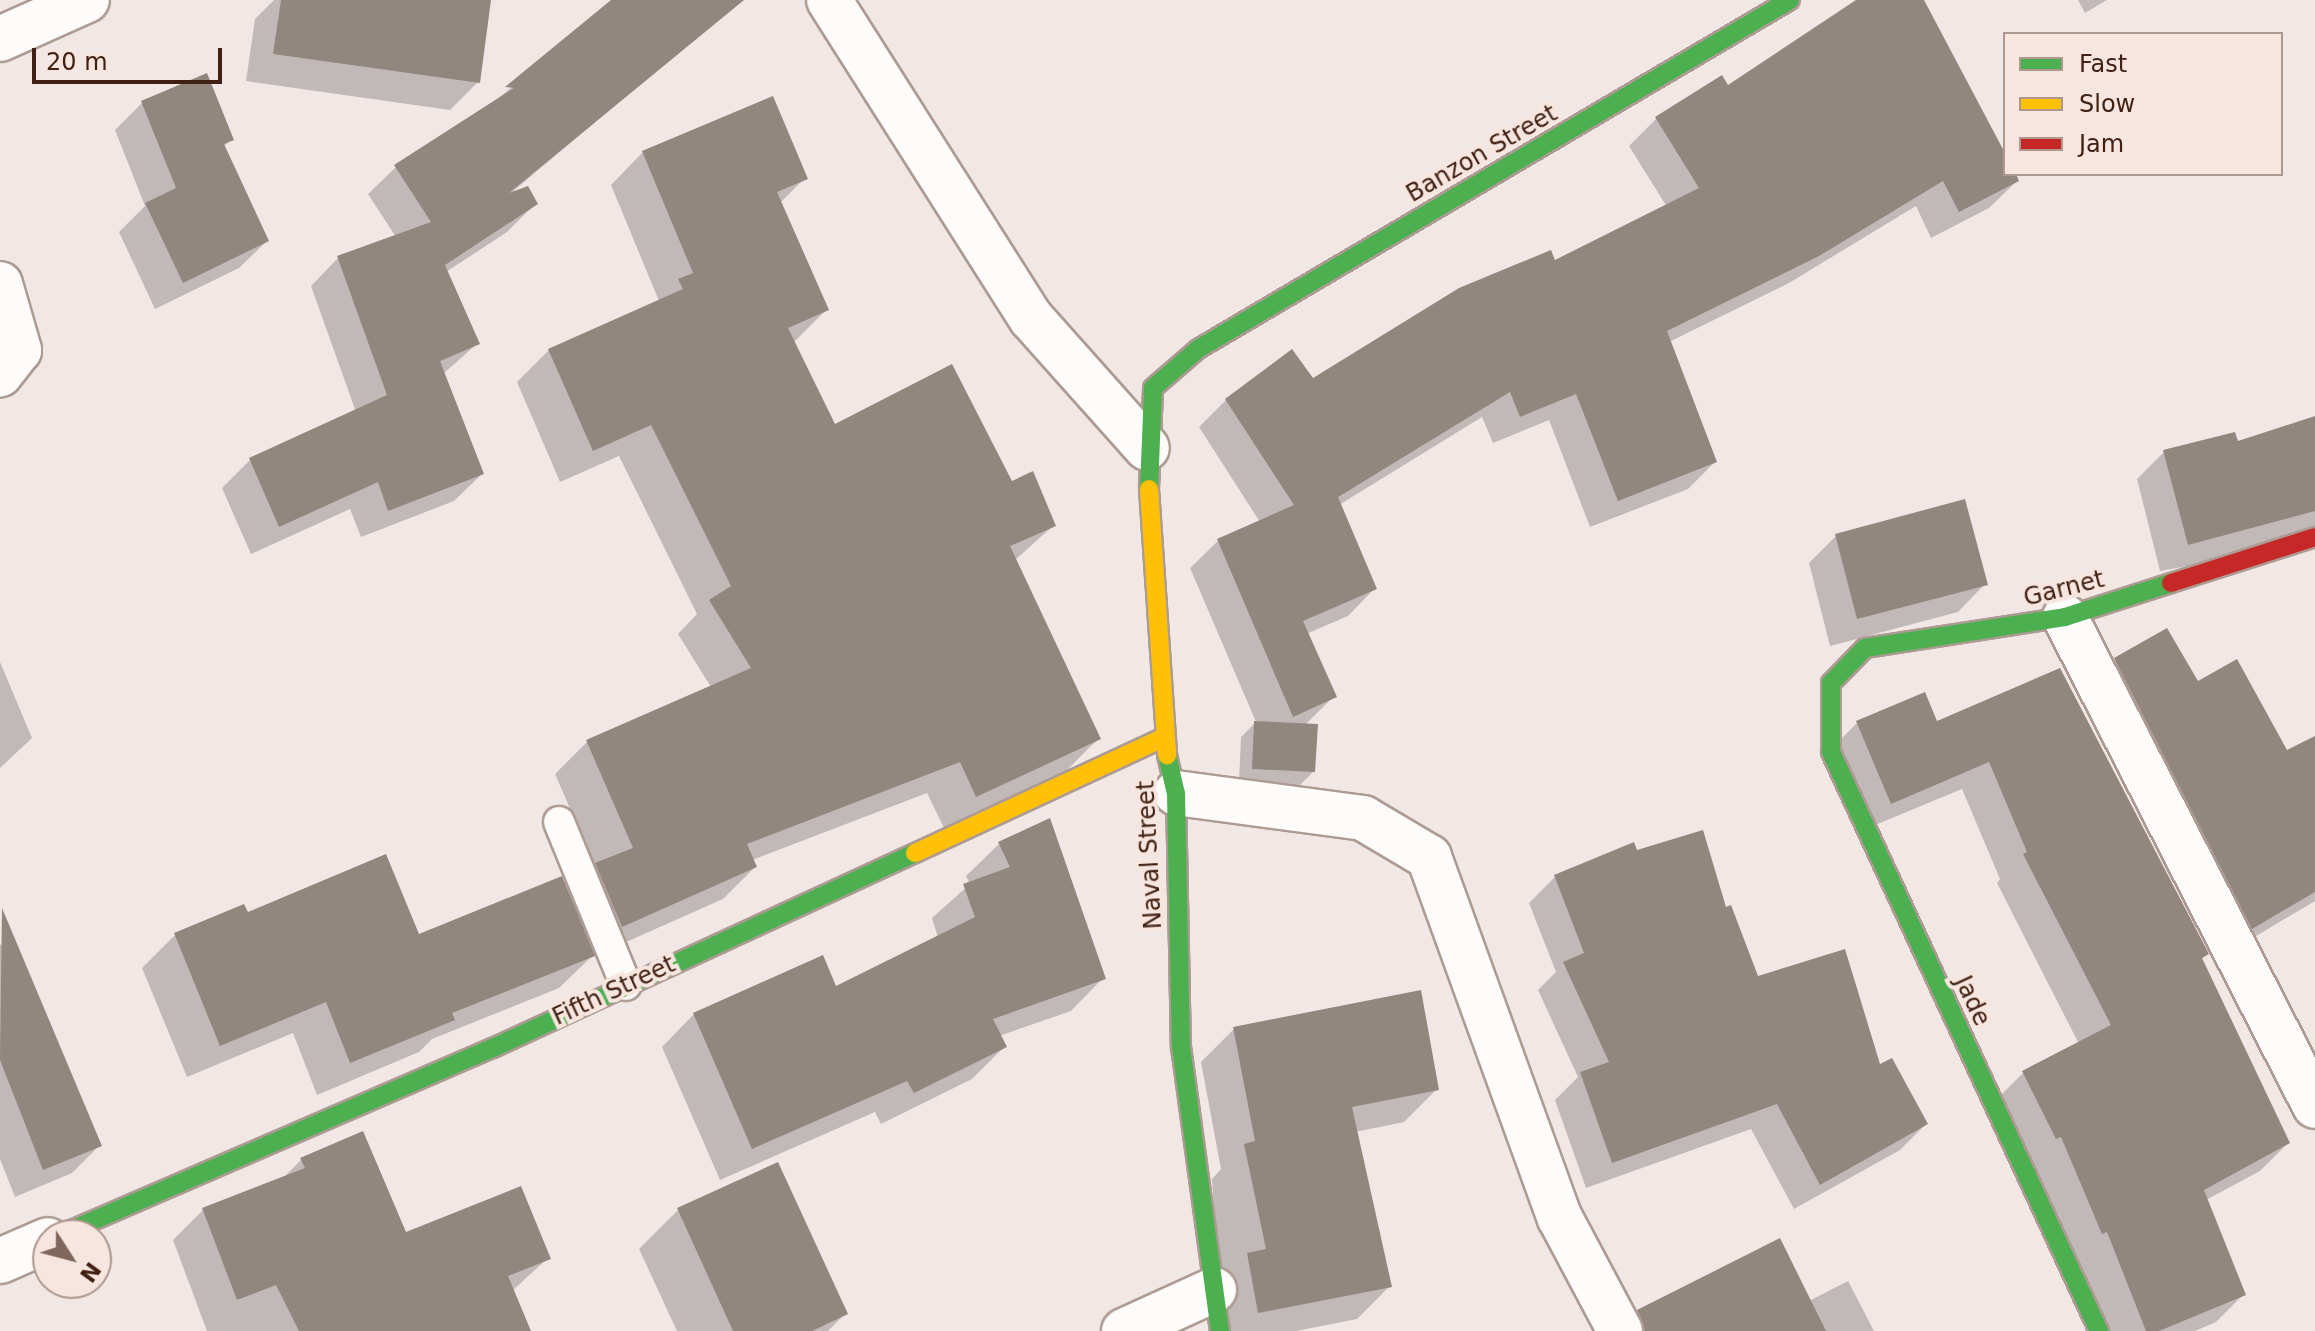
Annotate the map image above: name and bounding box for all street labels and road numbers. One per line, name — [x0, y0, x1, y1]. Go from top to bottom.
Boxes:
street label: Banzon Street — [1401, 99, 1563, 209]
street label: Garnet — [2021, 565, 2107, 613]
street label: Naval Street — [1132, 780, 1168, 930]
street label: Fifth Street — [548, 950, 680, 1032]
street label: Jade — [1948, 971, 1996, 1031]

